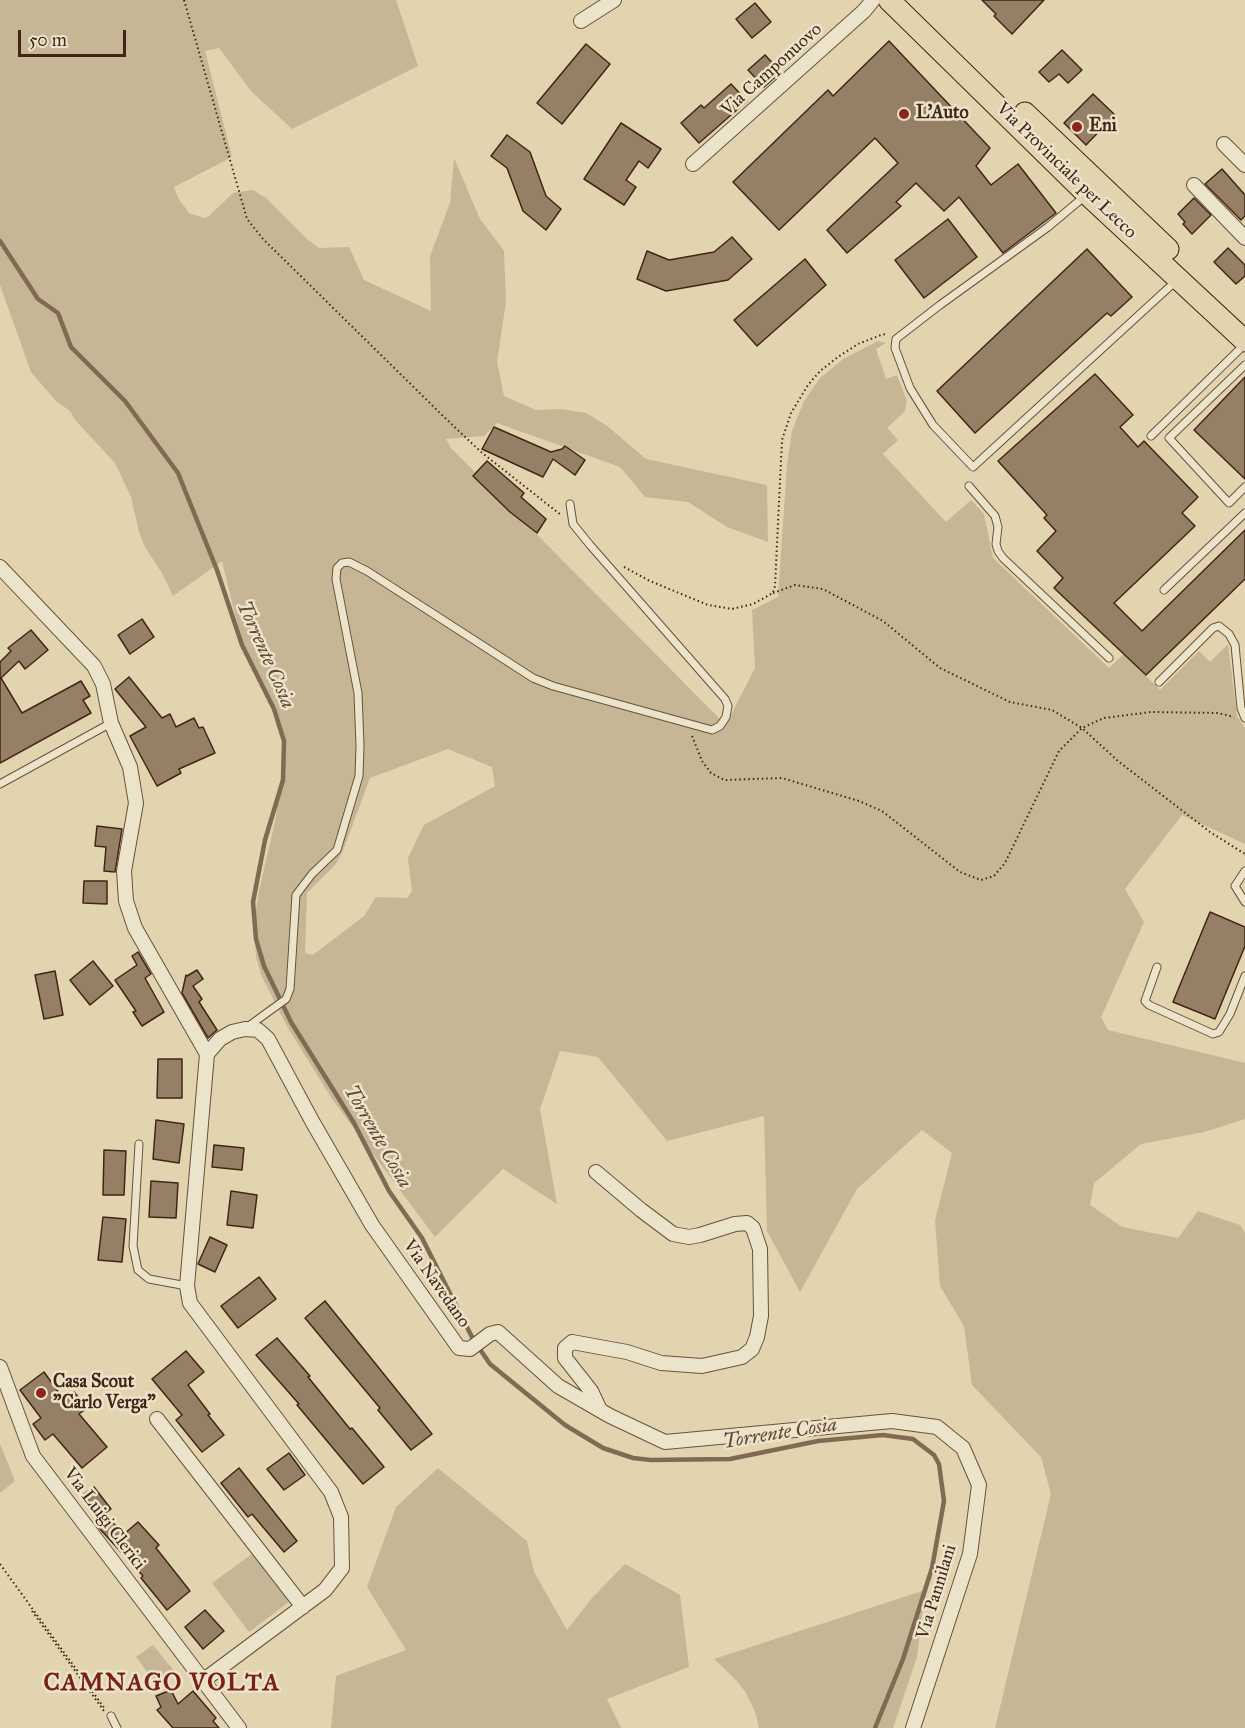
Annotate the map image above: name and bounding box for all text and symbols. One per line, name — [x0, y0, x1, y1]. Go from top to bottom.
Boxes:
scale bar — [21, 18, 129, 56]
street label: Via Camponuovo — [717, 19, 827, 121]
text: 50 m — [29, 29, 67, 51]
street label: Via Provinciale per Lecco — [991, 98, 1141, 244]
place label: L'Auto — [916, 103, 969, 125]
marker: L'Auto — [897, 107, 911, 121]
place label: Eni — [1089, 116, 1117, 138]
marker: Eni — [1070, 120, 1084, 134]
water label: Torrente Cosia — [231, 598, 299, 712]
water label: Torrente Cosia — [338, 1081, 416, 1193]
street label: Via Navedano — [398, 1236, 474, 1332]
place label: Casa Scout "Carlo Verga" — [53, 1372, 156, 1414]
marker: Casa Scout "Carlo Verga" — [34, 1386, 48, 1400]
water label: Torrente Cosia — [721, 1413, 839, 1455]
street label: Via Luigi Clerici — [58, 1463, 150, 1575]
street label: Via Pannilani — [912, 1542, 962, 1642]
district label: CAMNAGO VOLTA — [43, 1670, 281, 1698]

